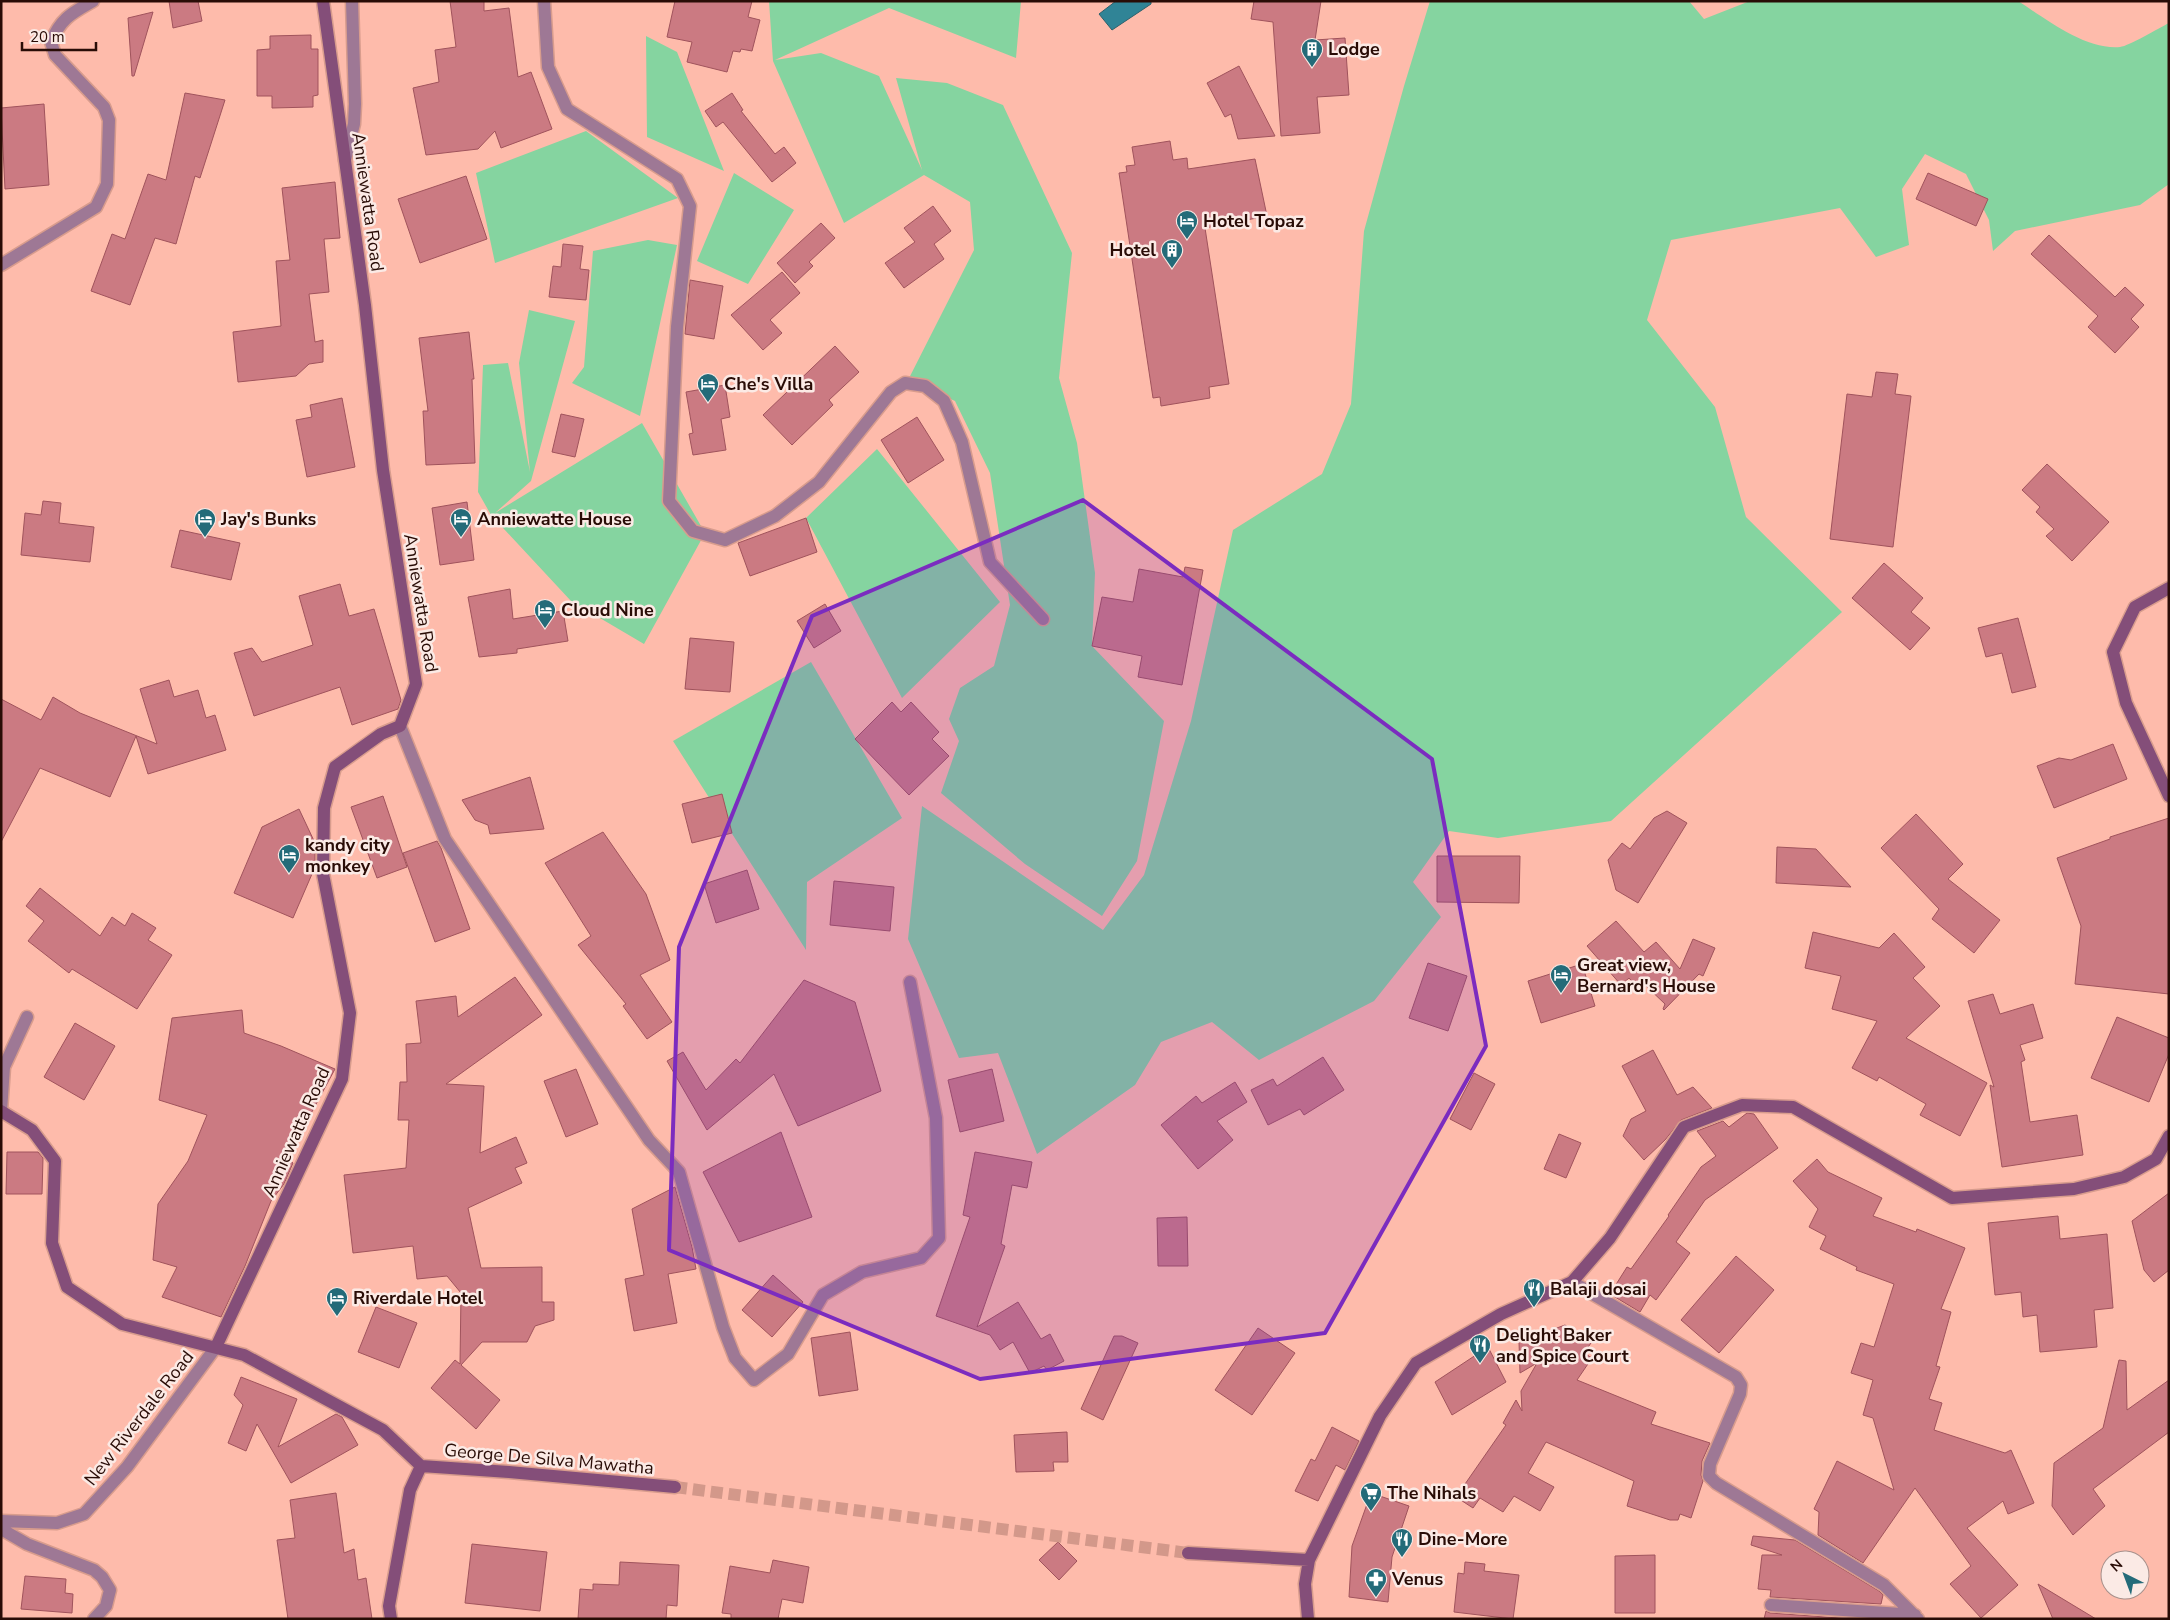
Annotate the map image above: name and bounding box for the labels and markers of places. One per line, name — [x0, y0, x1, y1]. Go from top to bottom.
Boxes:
building icon: Lodge — [1300, 37, 1324, 68]
place label: Lodge — [1328, 37, 1380, 61]
hotel icon: Hotel Topaz — [1175, 209, 1199, 240]
place label: Hotel Topaz — [1203, 209, 1304, 233]
place label: Hotel — [1109, 238, 1156, 262]
building icon: Hotel — [1160, 238, 1184, 269]
hotel icon: Che's Villa — [696, 372, 720, 403]
place label: Che's Villa — [724, 372, 813, 396]
hotel icon: Jay's Bunks — [193, 507, 217, 538]
place label: Jay's Bunks — [220, 507, 316, 531]
hotel icon: Anniewatte House — [449, 507, 473, 538]
place label: Anniewatte House — [477, 507, 632, 531]
hotel icon: Cloud Nine — [533, 598, 557, 629]
place label: Cloud Nine — [561, 598, 654, 622]
place label: kandy city monkey — [305, 833, 390, 878]
hotel icon: kandy city monkey — [277, 843, 301, 874]
place label: Great view, Bernard's House — [1577, 953, 1716, 998]
hotel icon: Great view, Bernard's House — [1549, 963, 1573, 994]
restaurant icon: Balaji dosai — [1522, 1277, 1546, 1308]
place label: Balaji dosai — [1550, 1277, 1646, 1301]
hotel icon: Riverdale Hotel — [325, 1286, 349, 1317]
place label: Riverdale Hotel — [353, 1286, 484, 1310]
place label: Delight Baker and Spice Court — [1496, 1323, 1629, 1368]
restaurant icon: Delight Baker and Spice Court — [1468, 1333, 1492, 1364]
supermarket icon: The Nihals — [1359, 1481, 1383, 1512]
place label: The Nihals — [1387, 1481, 1476, 1505]
restaurant icon: Dine-More — [1390, 1527, 1414, 1558]
place label: Dine-More — [1418, 1527, 1508, 1551]
pharmacy icon: Venus — [1364, 1567, 1388, 1598]
place label: Venus — [1391, 1567, 1443, 1591]

